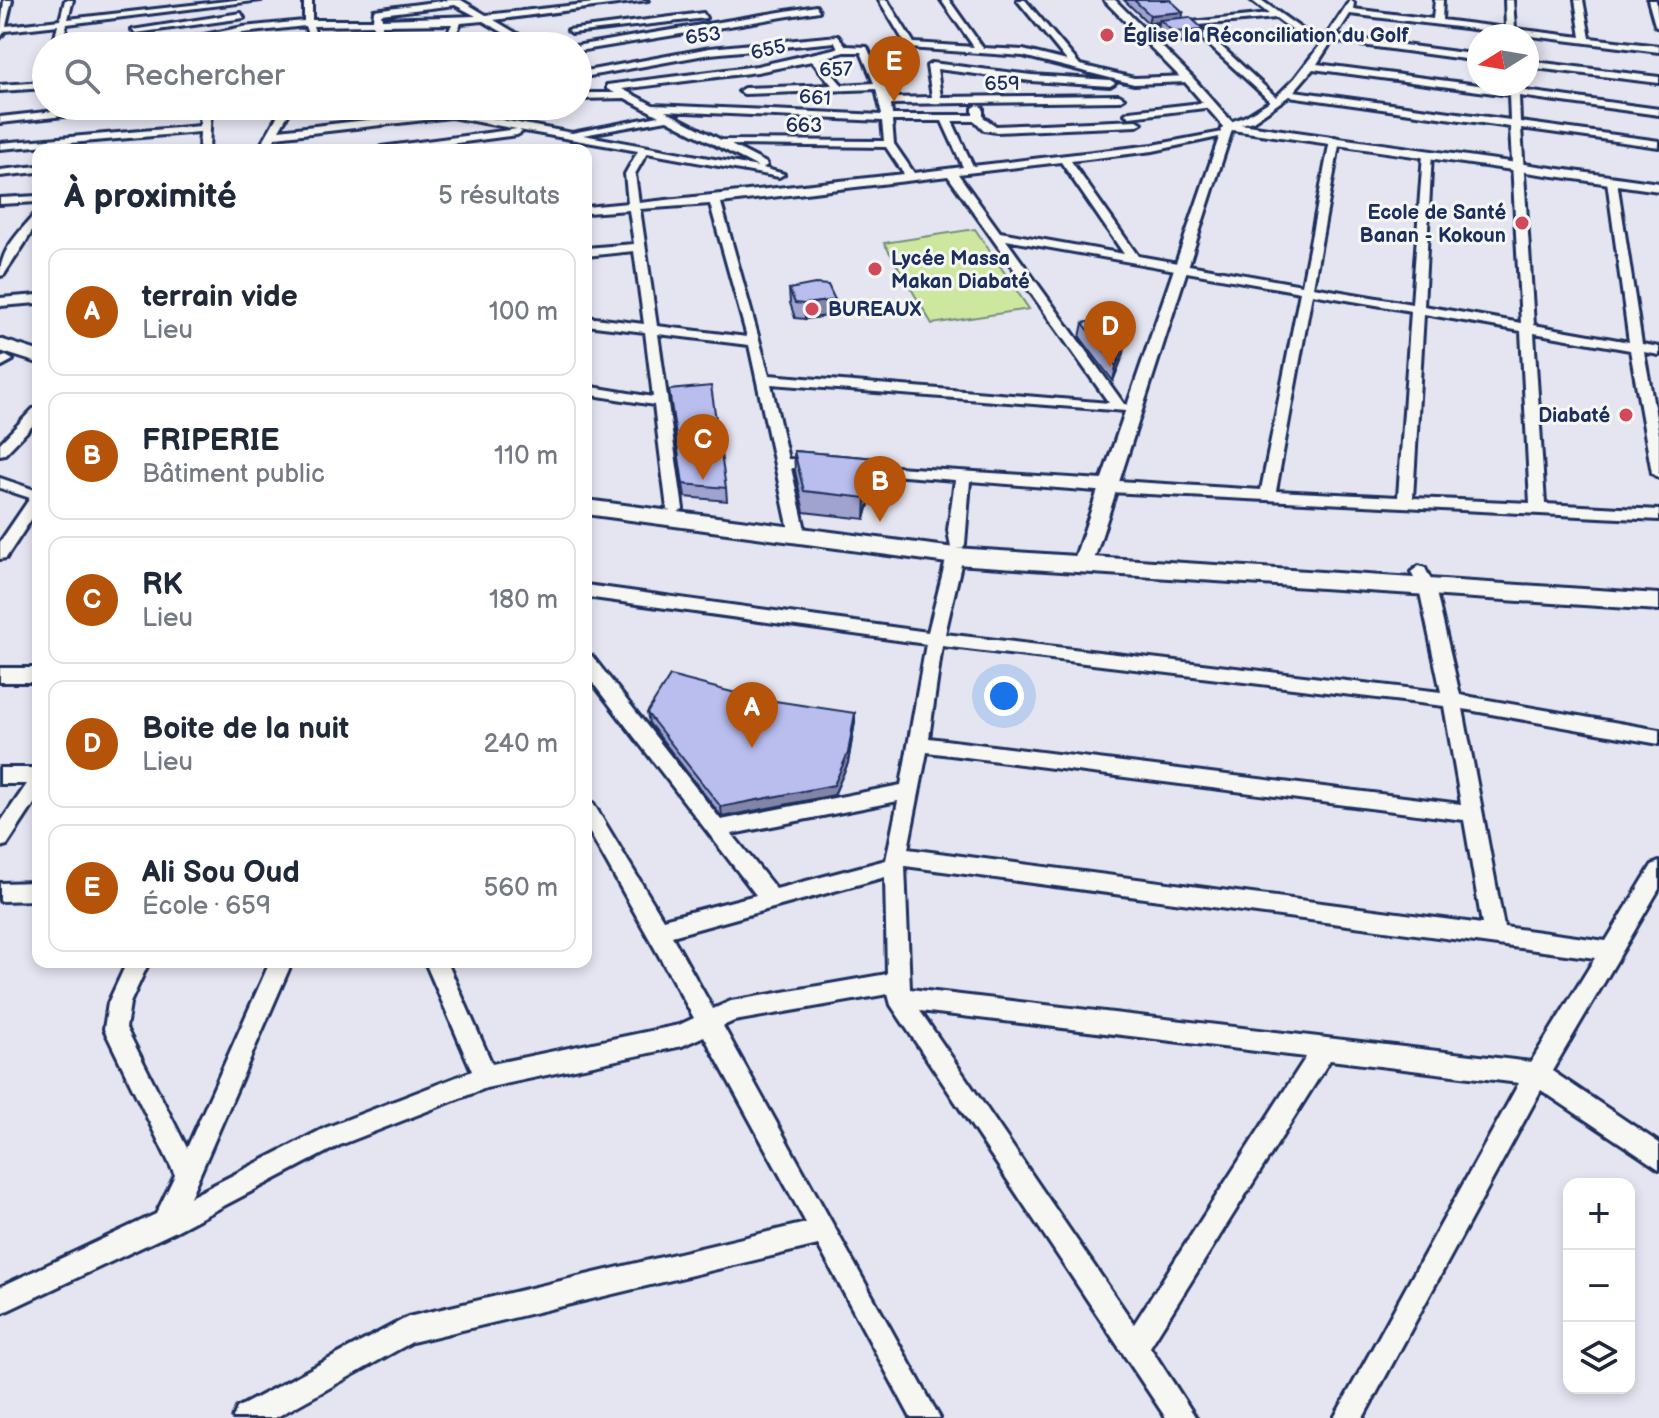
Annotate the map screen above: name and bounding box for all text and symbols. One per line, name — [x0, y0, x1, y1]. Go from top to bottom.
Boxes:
street label: 653 — [684, 22, 723, 50]
place label: Église la Réconciliation du Golf — [1123, 22, 1409, 48]
north arrow — [1467, 24, 1539, 96]
marker: Église la Réconciliation du Golf — [1098, 26, 1116, 44]
search box — [32, 32, 592, 120]
street label: 655 — [748, 34, 788, 66]
pin: E — [868, 36, 920, 102]
icon: search — [60, 54, 104, 98]
street label: 657 — [819, 57, 853, 83]
text: Rechercher — [124, 58, 285, 94]
street label: 659 — [984, 72, 1020, 96]
street label: 661 — [798, 85, 832, 111]
street label: 663 — [786, 114, 822, 138]
text: À proximité — [64, 176, 237, 217]
text: 5 résultats — [438, 181, 560, 212]
place label: Ecole de Santé Banan - Kokoun — [1360, 201, 1506, 248]
marker: Ecole de Santé Banan - Kokoun — [1513, 214, 1531, 232]
place label: Lycée Massa Makan Diabaté — [891, 247, 1030, 294]
marker: Lycée Massa Makan Diabaté — [866, 260, 884, 278]
text: terrain vide — [142, 279, 298, 315]
text: A — [84, 297, 100, 328]
text: 100 m — [489, 297, 558, 328]
place label: BUREAUX — [828, 298, 921, 322]
marker: BUREAUX — [803, 300, 821, 318]
pin: D — [1084, 301, 1136, 367]
text: Lieu — [142, 315, 193, 346]
place label: Diabaté — [1538, 404, 1610, 428]
marker: Diabaté — [1617, 406, 1635, 424]
pin: C — [677, 414, 729, 480]
text: FRIPERIE — [142, 423, 279, 459]
text: B — [83, 441, 101, 472]
text: 110 m — [494, 441, 558, 472]
pin: B — [854, 456, 906, 522]
text: Bâtiment public — [142, 459, 325, 490]
text: RK — [142, 567, 183, 603]
text: C — [83, 585, 101, 616]
text: 180 m — [489, 585, 558, 616]
text: Lieu — [142, 603, 193, 634]
your location — [984, 676, 1024, 716]
pin: A — [726, 682, 778, 748]
text: Boite de la nuit — [142, 711, 349, 747]
text: D — [83, 729, 101, 760]
text: 240 m — [483, 729, 558, 760]
text: Lieu — [142, 747, 193, 778]
text: Ali Sou Oud — [142, 855, 300, 891]
text: E — [84, 873, 100, 904]
text: 560 m — [483, 873, 558, 904]
text: École · 659 — [142, 891, 271, 922]
map controls — [1563, 1178, 1635, 1394]
button: + — [1563, 1178, 1635, 1250]
button: − — [1563, 1250, 1635, 1322]
button: layers — [1563, 1322, 1635, 1394]

